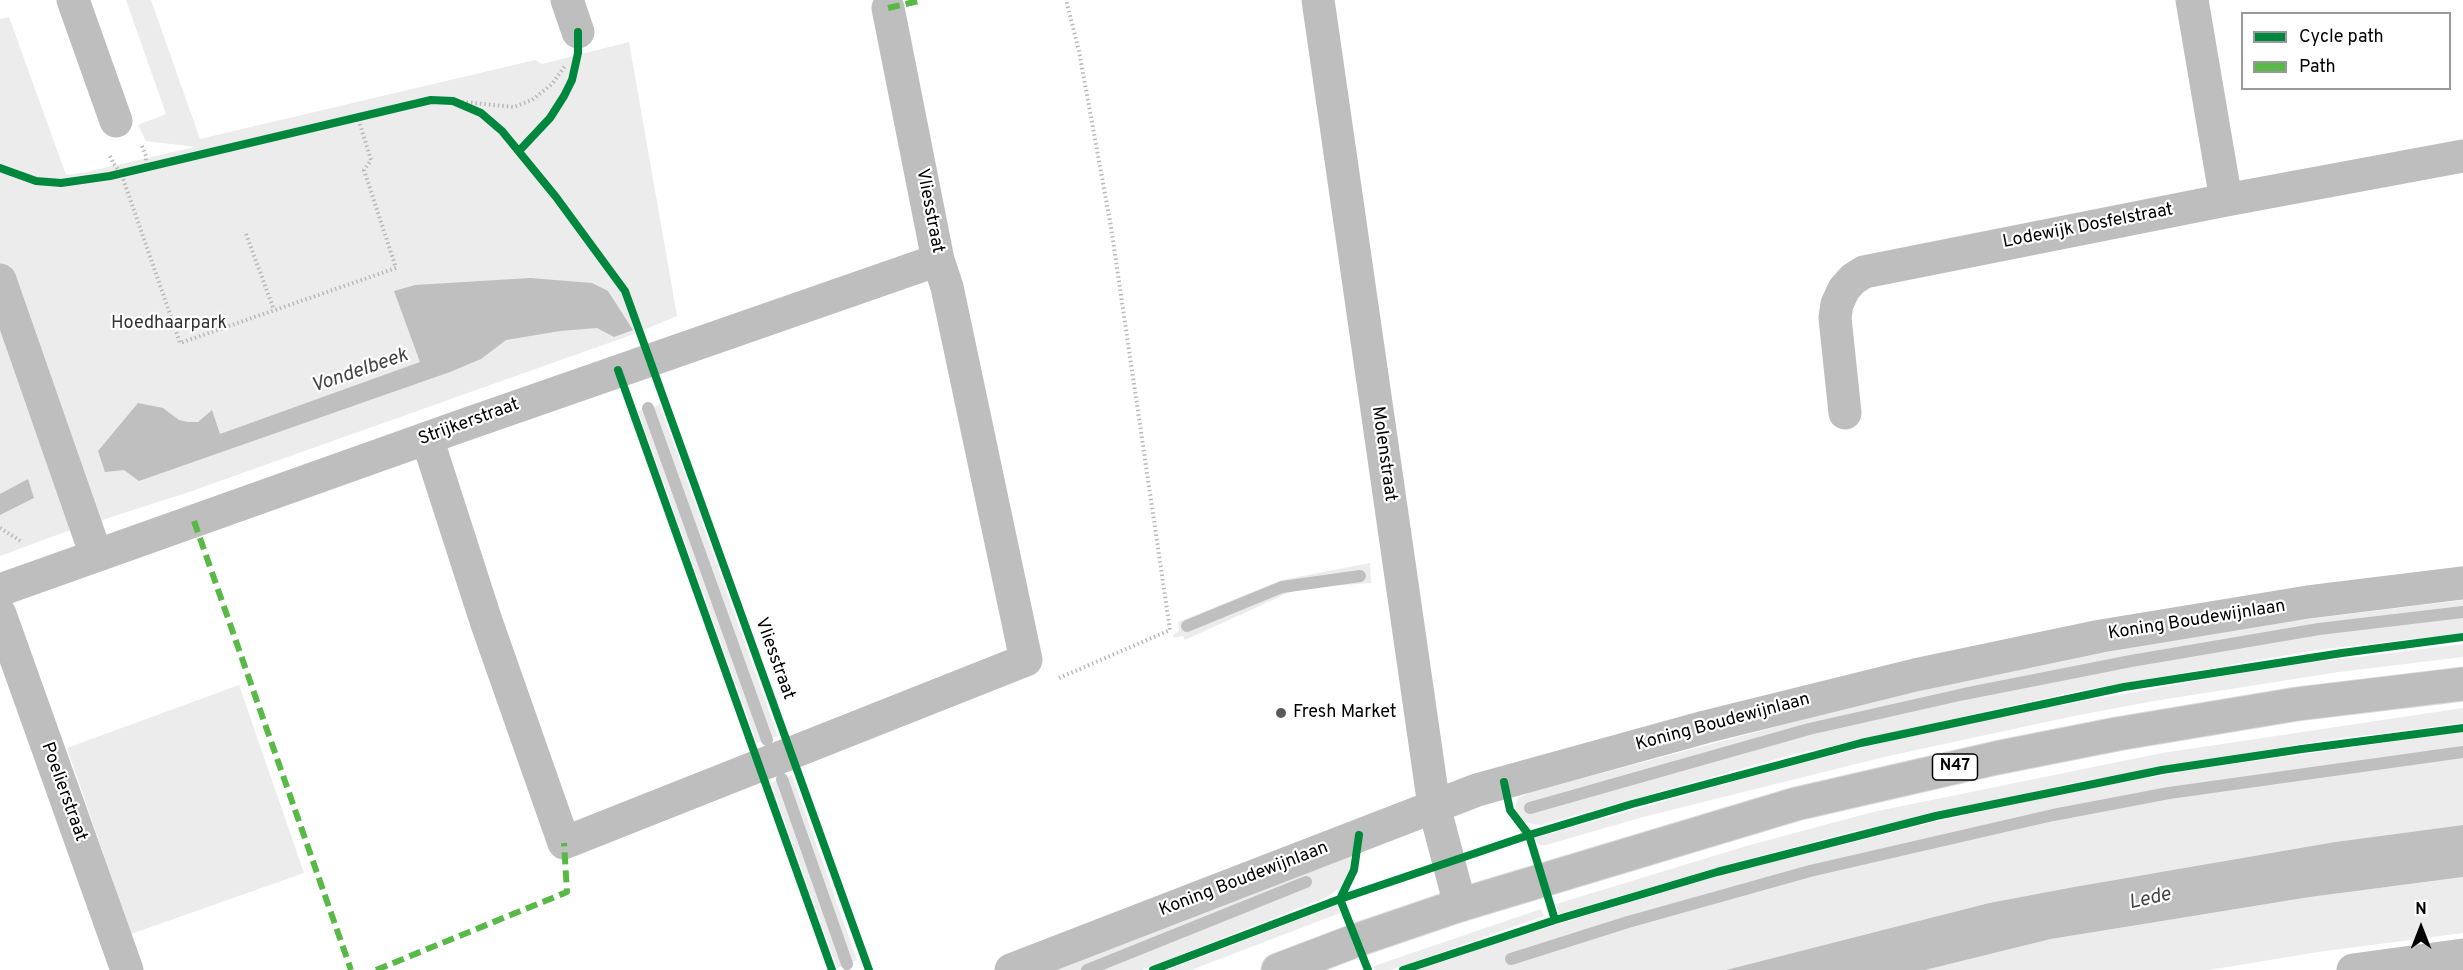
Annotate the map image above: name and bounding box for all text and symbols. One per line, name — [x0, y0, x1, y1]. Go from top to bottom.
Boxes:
legend — [2241, 12, 2451, 90]
text: Cycle path — [2299, 26, 2384, 49]
text: Path — [2299, 56, 2336, 79]
street label: Vliesstraat — [910, 167, 948, 255]
street label: Lodewijk Dosfelstraat — [2001, 200, 2175, 254]
park label: Hoedhaarpark — [111, 313, 227, 335]
water label: Vondelbeek — [309, 344, 411, 400]
street label: Strijkerstraat — [416, 395, 522, 451]
street label: Molenstraat — [1366, 405, 1400, 503]
street label: Koning Boudewijnlaan — [2107, 596, 2287, 646]
street label: Vliesstraat — [749, 615, 799, 703]
street label: Koning Boudewijnlaan — [1634, 689, 1812, 757]
place label: Fresh Market — [1293, 702, 1396, 724]
marker: Fresh Market — [1274, 706, 1288, 720]
street label: Poelierstraat — [35, 739, 91, 845]
road number: N47 — [1932, 754, 1978, 780]
street label: Koning Boudewijnlaan — [1156, 838, 1332, 922]
water label: Lede — [2127, 884, 2173, 916]
north arrow — [2391, 898, 2451, 958]
text: N — [2415, 900, 2427, 920]

